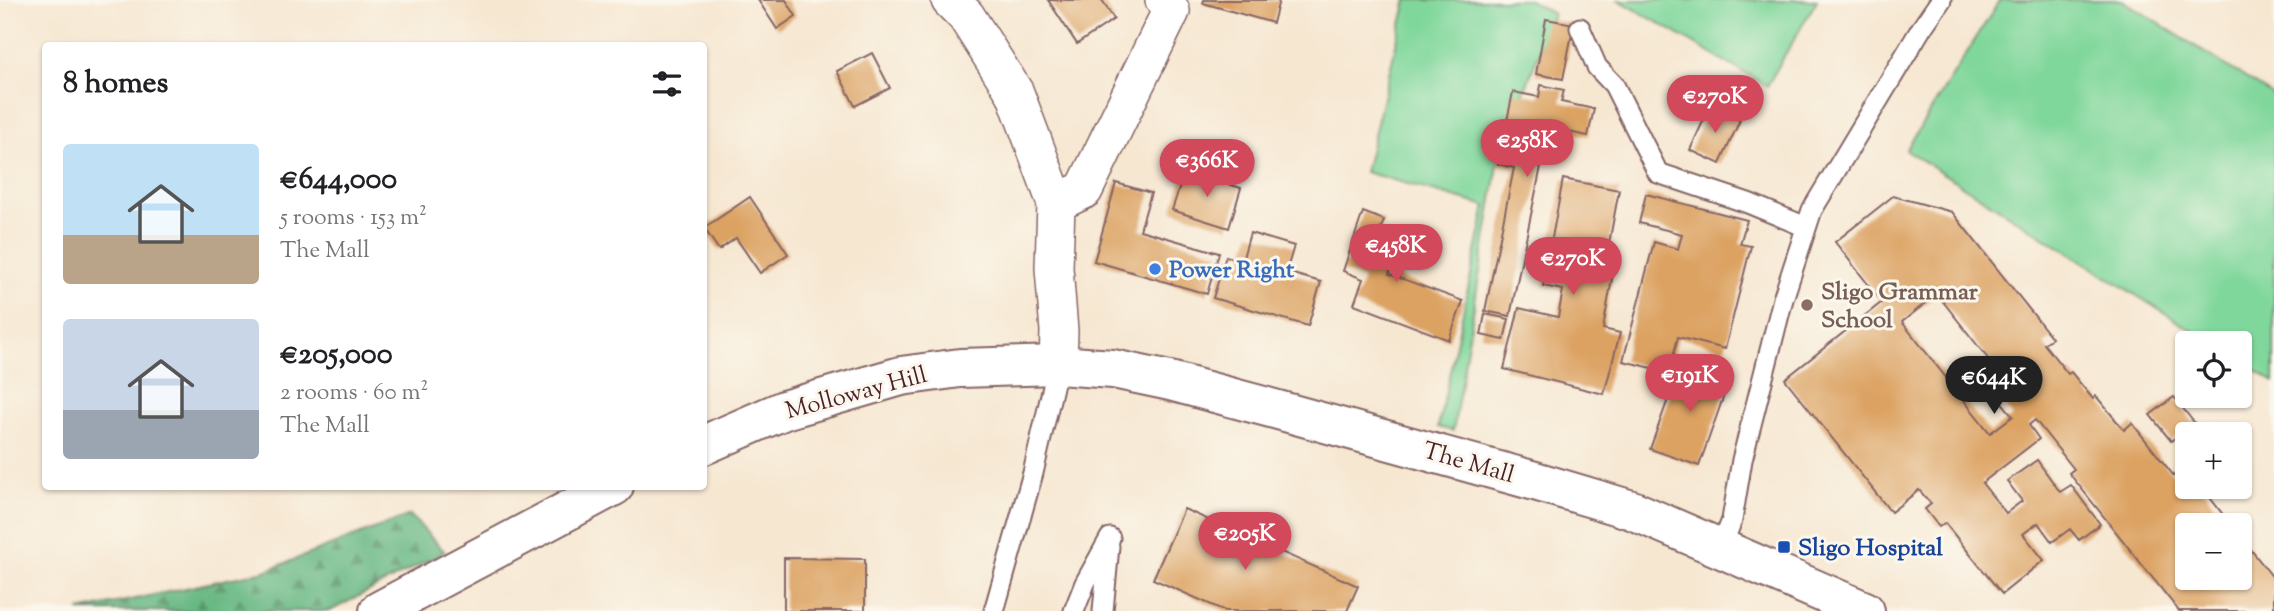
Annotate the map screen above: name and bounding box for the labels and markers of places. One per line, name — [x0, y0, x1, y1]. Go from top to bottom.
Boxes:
pin: €270K — [1666, 76, 1764, 135]
pin: €258K — [1478, 120, 1576, 179]
pin: €366K — [1158, 140, 1256, 199]
pin: €458K — [1347, 224, 1445, 284]
pin: €270K — [1524, 238, 1622, 297]
place label: Power Right — [1169, 254, 1295, 288]
marker: Power Right — [1147, 261, 1163, 277]
place label: Sligo Grammar School — [1821, 276, 1979, 338]
marker: Sligo Grammar School — [1799, 297, 1815, 313]
pin: €191K — [1641, 354, 1739, 414]
pin: €644K — [1945, 356, 2043, 416]
pin: €205K — [1196, 512, 1294, 572]
place label: Sligo Hospital — [1798, 532, 1943, 566]
marker: Sligo Hospital — [1776, 539, 1792, 555]

